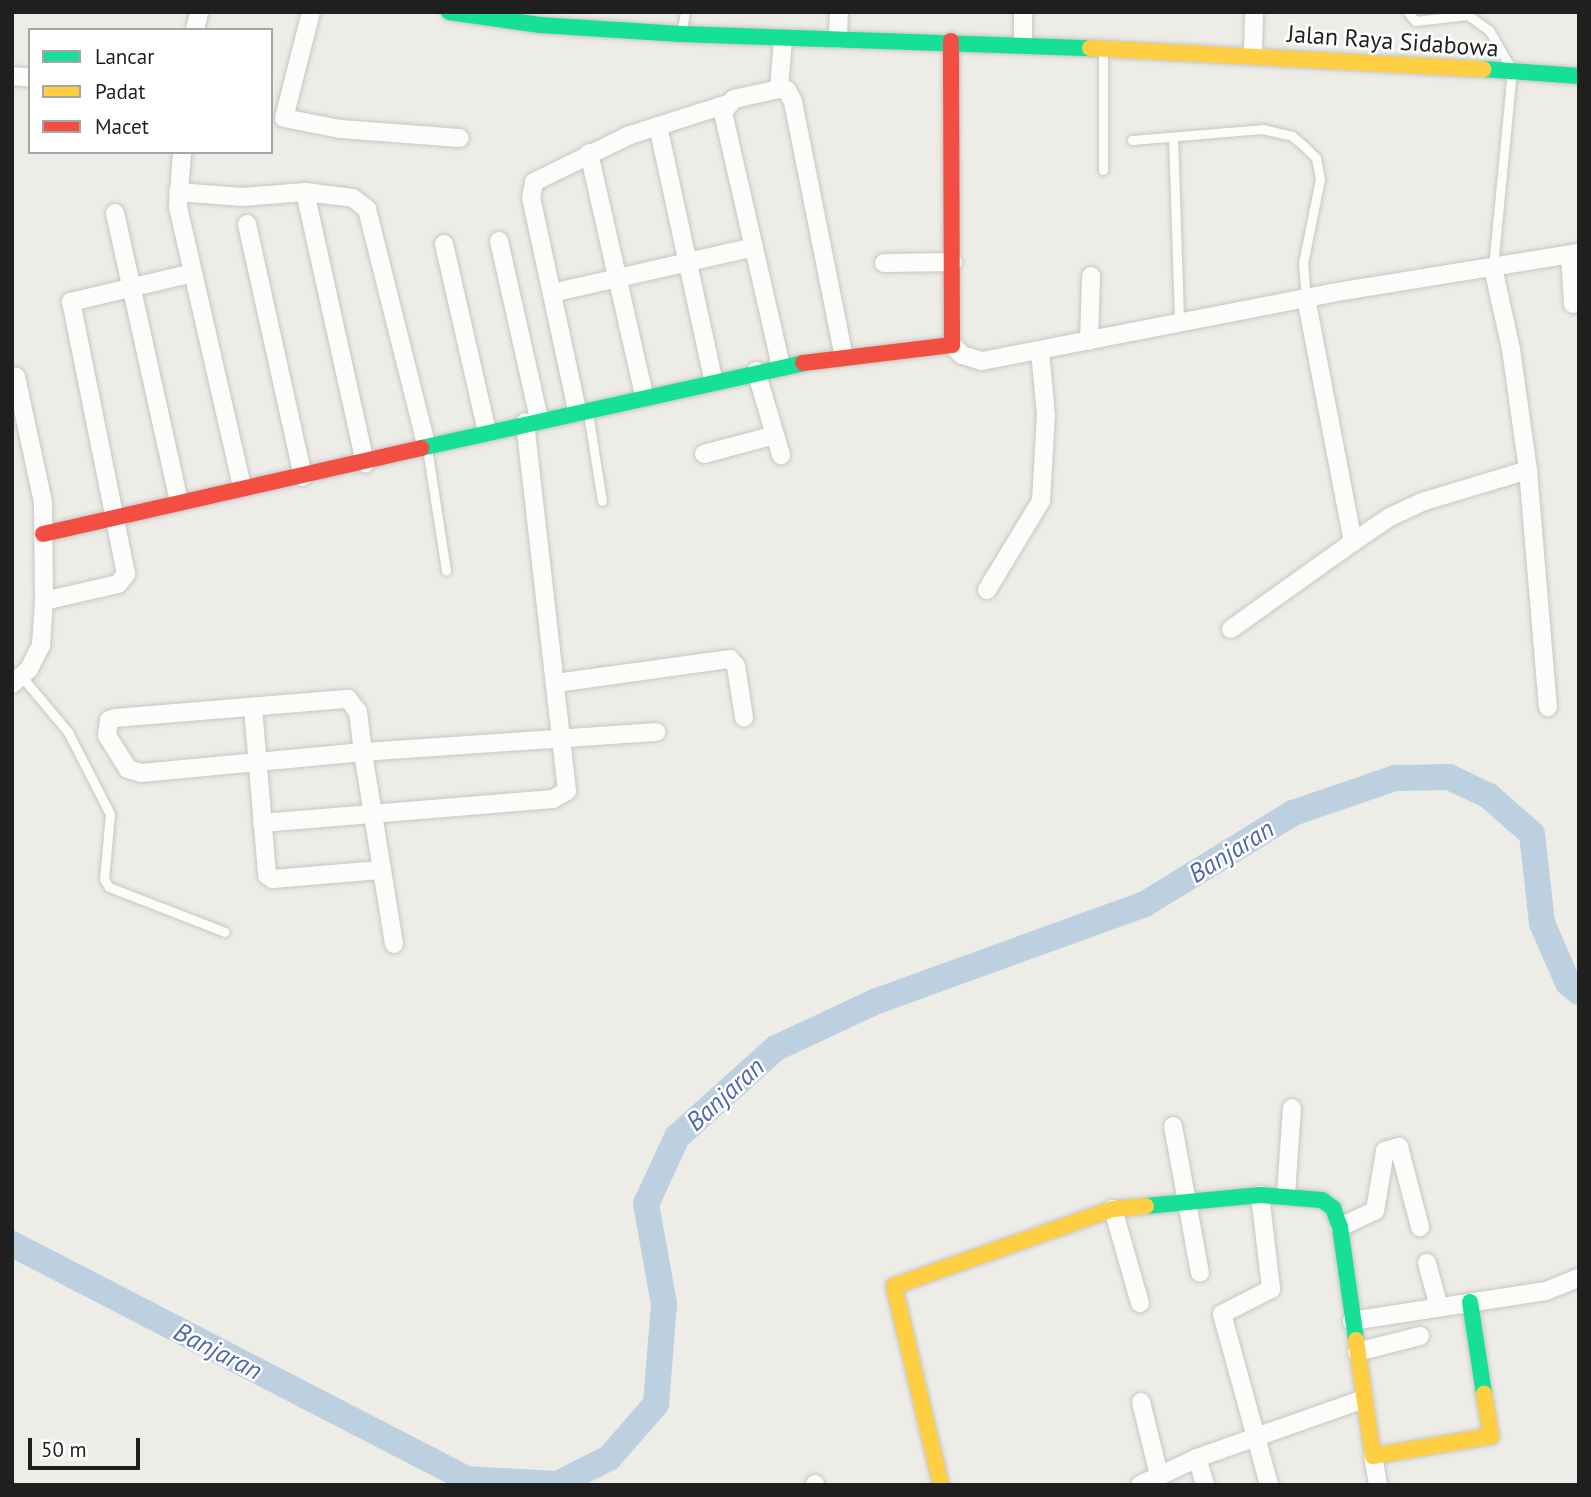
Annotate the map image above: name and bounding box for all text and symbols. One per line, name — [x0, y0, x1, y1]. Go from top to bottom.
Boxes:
street label: Jalan Raya Sidabowa — [1286, 19, 1500, 63]
legend — [28, 28, 273, 154]
text: Lancar — [95, 43, 154, 70]
text: Padat — [95, 78, 145, 105]
text: Macet — [95, 113, 149, 140]
water label: Banjaran — [1183, 813, 1279, 889]
water label: Banjaran — [679, 1051, 771, 1137]
water label: Banjaran — [169, 1316, 267, 1386]
scale bar — [32, 1424, 144, 1468]
text: 50 m — [41, 1436, 87, 1463]

